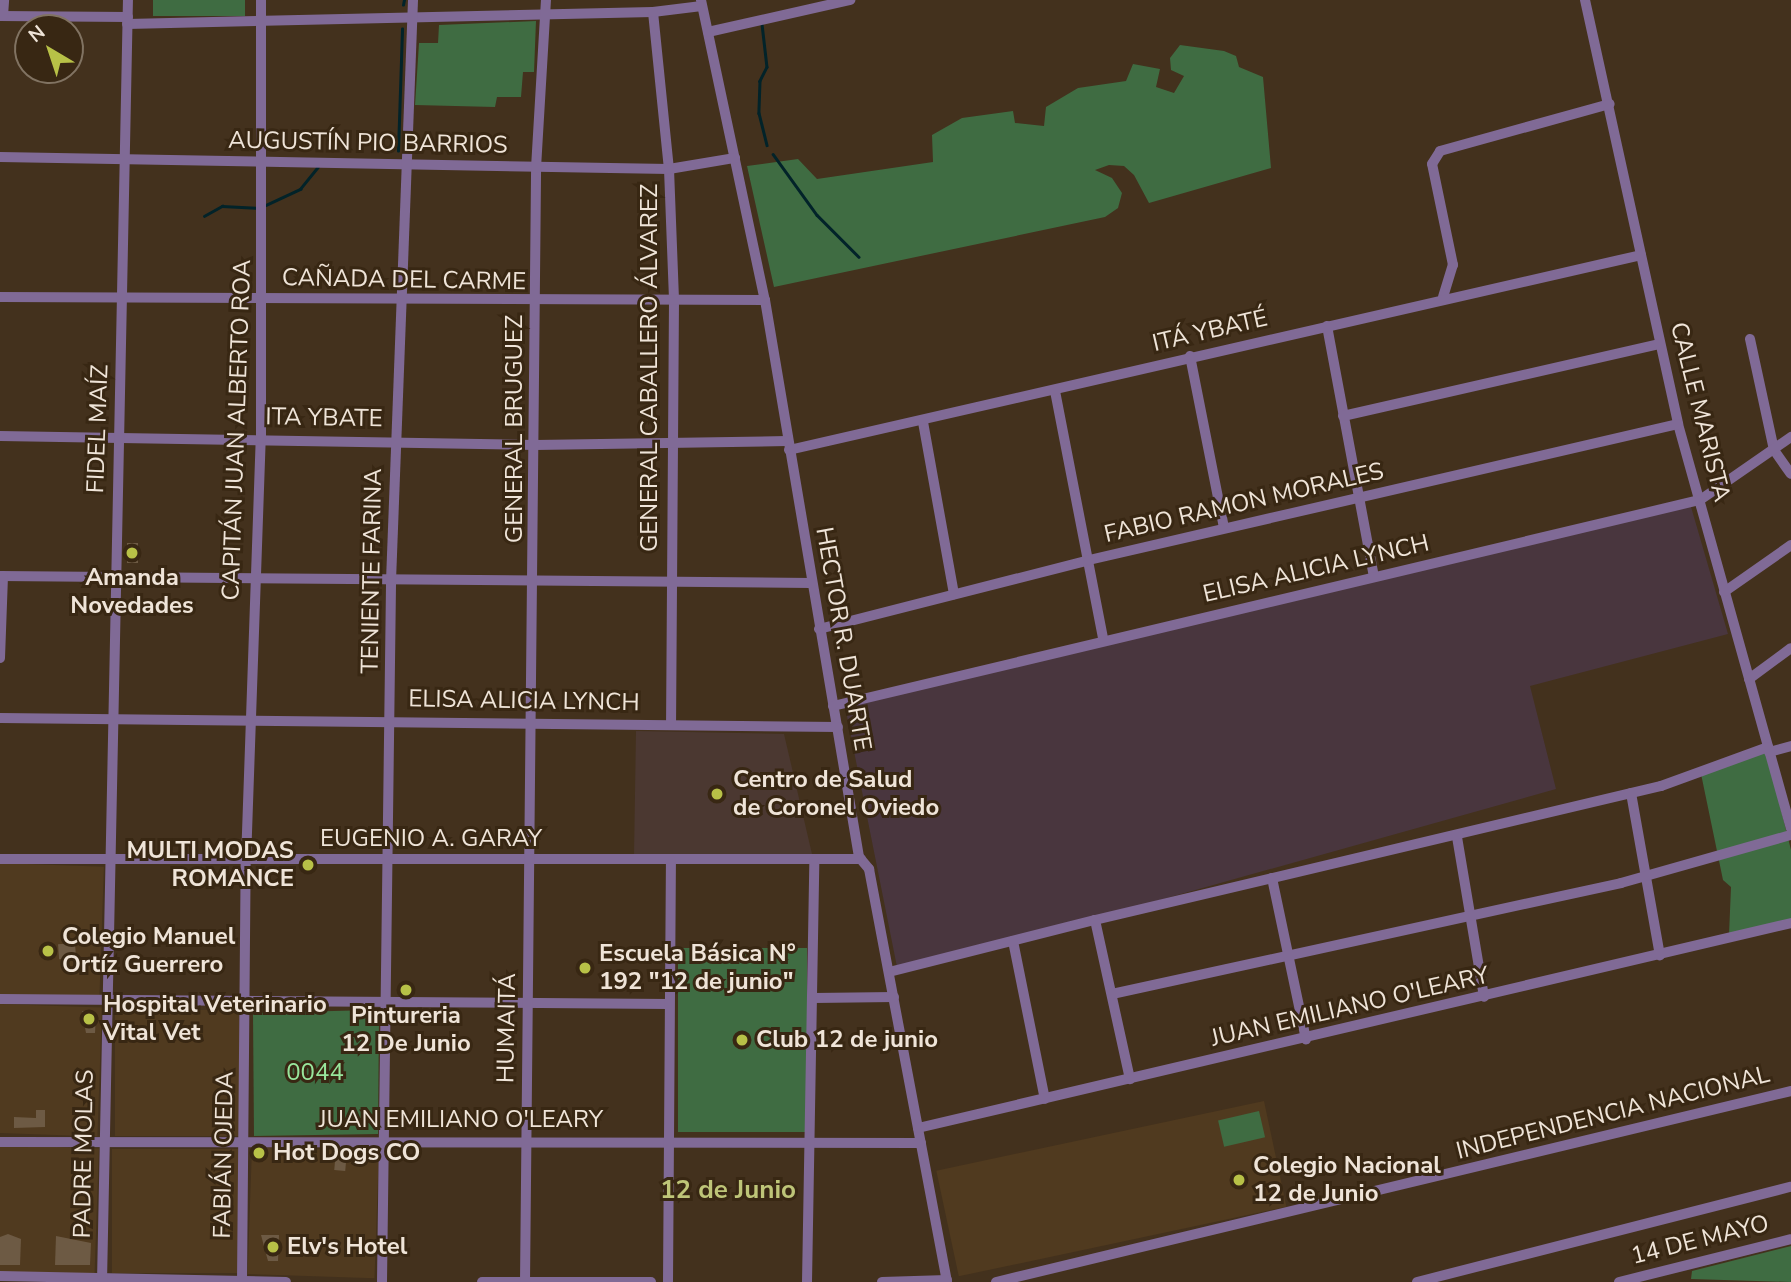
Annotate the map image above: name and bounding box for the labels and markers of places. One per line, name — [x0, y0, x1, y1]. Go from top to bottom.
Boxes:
marker: Amanda Novedades — [124, 545, 140, 561]
place label: Amanda Novedades — [70, 564, 194, 620]
place label: Centro de Salud de Coronel Oviedo — [733, 766, 939, 822]
marker: Centro de Salud de Coronel Oviedo — [707, 784, 727, 804]
place label: MULTI MODAS ROMANCE — [127, 837, 294, 893]
marker: MULTI MODAS ROMANCE — [300, 857, 316, 873]
place label: Colegio Manuel Ortíz Guerrero — [62, 923, 235, 979]
place label: Escuela Básica N° 192 "12 de junio" — [599, 940, 796, 996]
marker: Colegio Manuel Ortíz Guerrero — [40, 943, 56, 959]
marker: Escuela Básica N° 192 "12 de junio" — [577, 960, 593, 976]
marker: Pintureria 12 De Junio — [398, 982, 414, 998]
place label: Hospital Veterinario Vital Vet — [103, 991, 327, 1047]
place label: Pintureria 12 De Junio — [341, 1002, 471, 1058]
marker: Hospital Veterinario Vital Vet — [81, 1011, 97, 1027]
place label: Club 12 de junio — [756, 1026, 938, 1054]
marker: Club 12 de junio — [734, 1032, 750, 1048]
place label: Hot Dogs CO — [273, 1139, 420, 1167]
marker: Hot Dogs CO — [251, 1145, 267, 1161]
place label: Colegio Nacional 12 de Junio — [1253, 1152, 1441, 1208]
marker: Colegio Nacional 12 de Junio — [1231, 1172, 1247, 1188]
place label: Elv's Hotel — [287, 1233, 407, 1261]
marker: Elv's Hotel — [265, 1239, 281, 1255]

